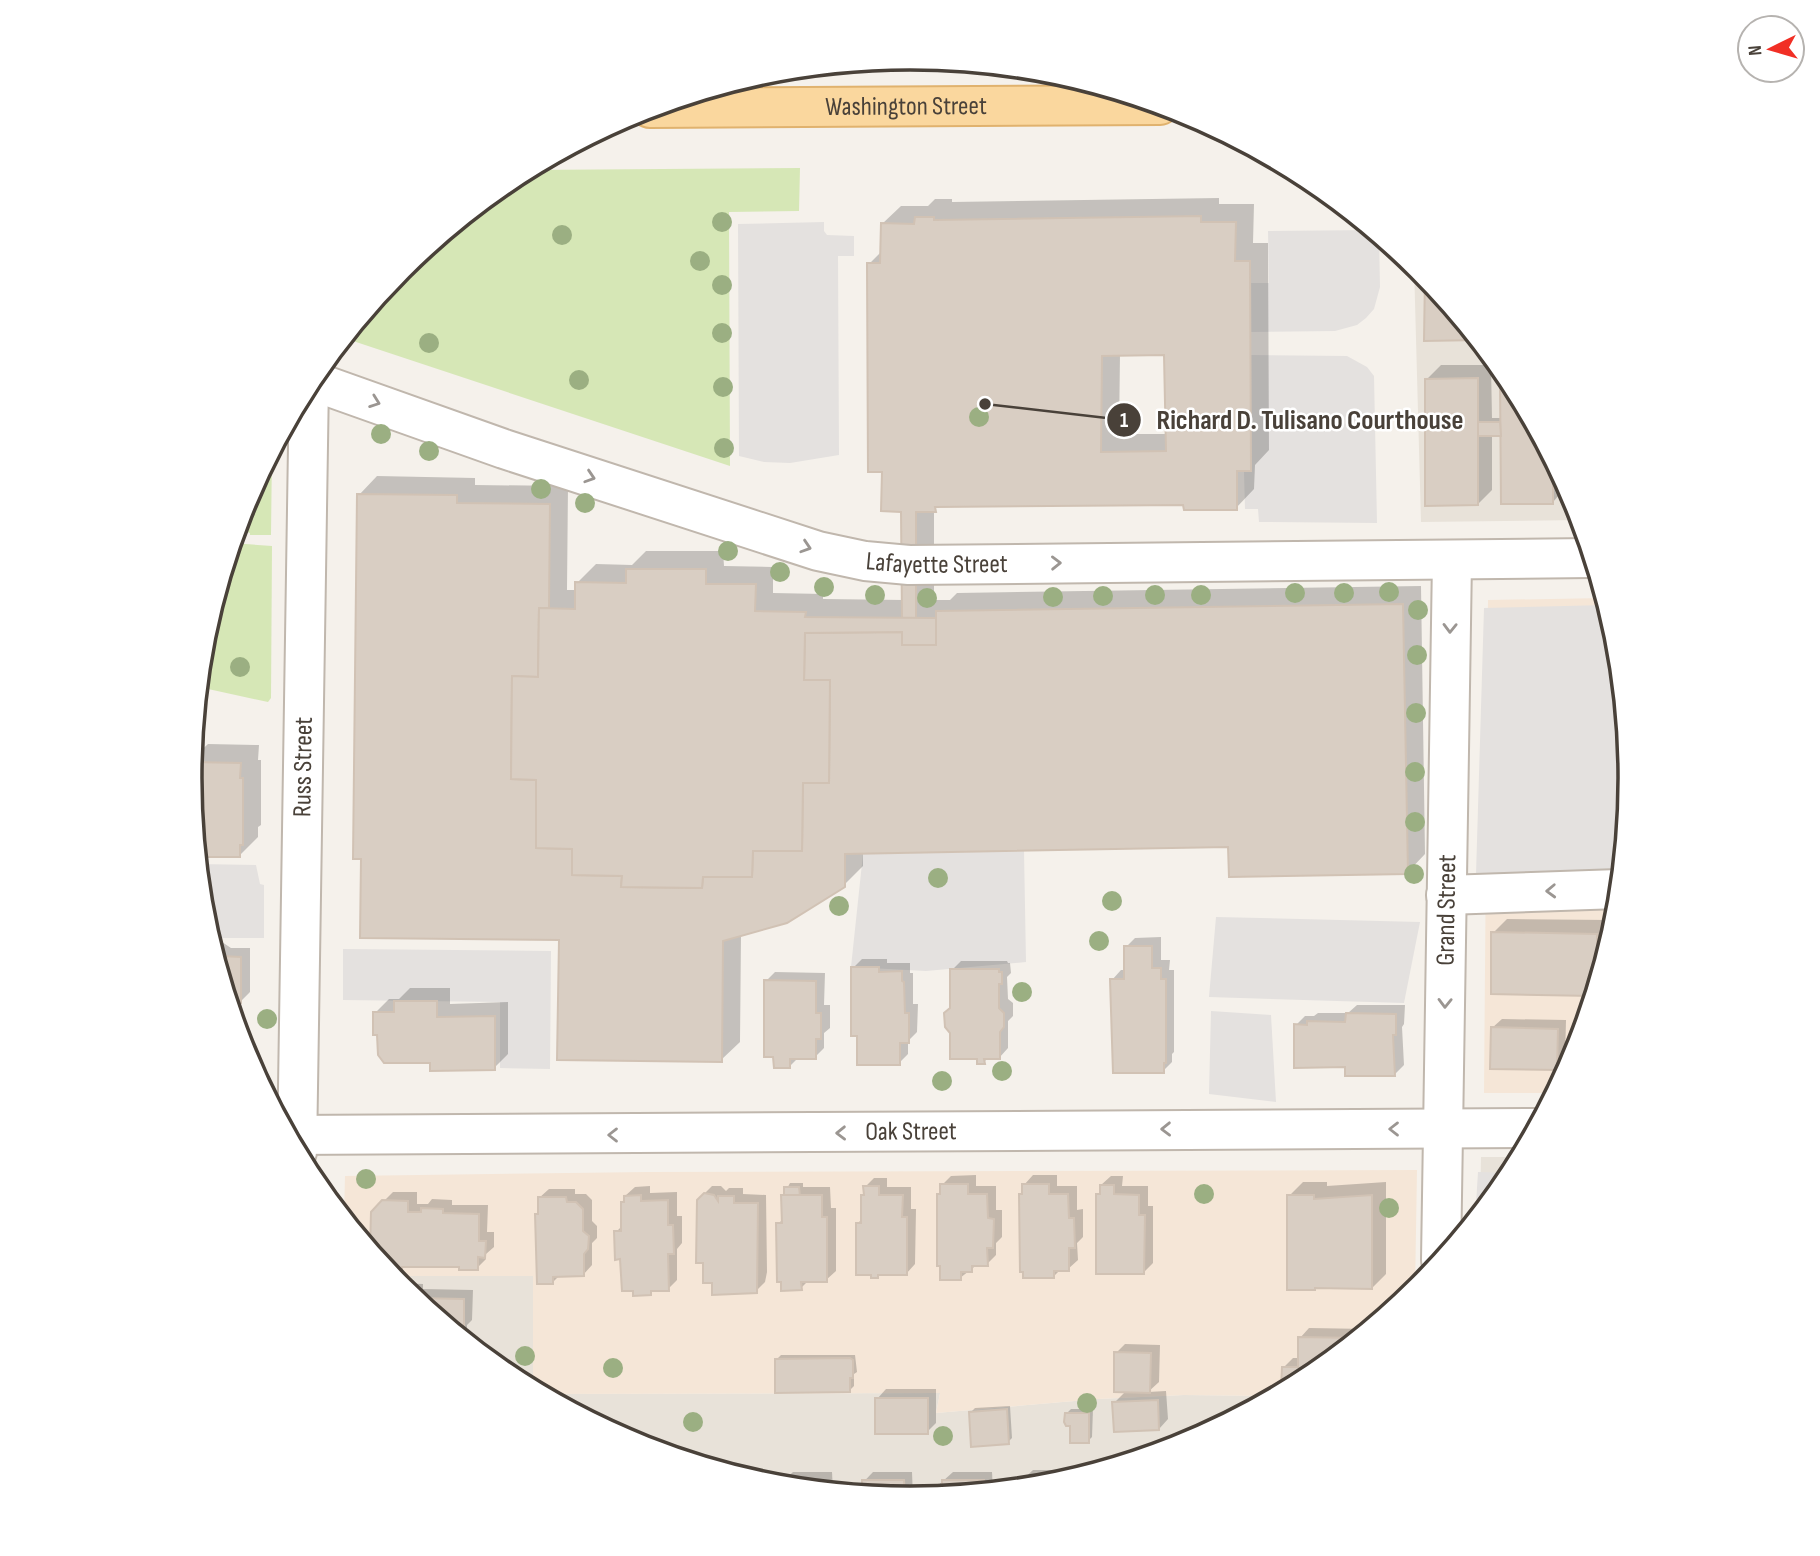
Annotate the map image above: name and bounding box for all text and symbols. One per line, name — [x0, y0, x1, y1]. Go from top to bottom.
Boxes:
north arrow — [1736, 14, 1806, 84]
text: N — [1744, 44, 1767, 56]
street label: Washington Street — [825, 91, 987, 122]
one-way arrow — [368, 394, 380, 408]
callout: Richard D. Tulisano Courthouse — [1107, 395, 1477, 444]
text: Richard D. Tulisano Courthouse — [1156, 404, 1464, 437]
text: 1 — [1120, 408, 1128, 433]
one-way arrow — [583, 468, 595, 483]
one-way arrow — [799, 539, 812, 553]
street label: Lafayette Street — [864, 546, 1008, 581]
one-way arrow — [1051, 555, 1062, 571]
one-way arrow — [1442, 623, 1458, 634]
street label: Russ Street — [287, 717, 319, 817]
street label: Grand Street — [1430, 854, 1463, 966]
one-way arrow — [1545, 883, 1556, 899]
one-way arrow — [1437, 998, 1453, 1008]
street label: Oak Street — [865, 1116, 957, 1147]
one-way arrow — [1160, 1121, 1171, 1137]
one-way arrow — [1388, 1121, 1398, 1137]
one-way arrow — [835, 1125, 846, 1140]
one-way arrow — [607, 1127, 618, 1143]

